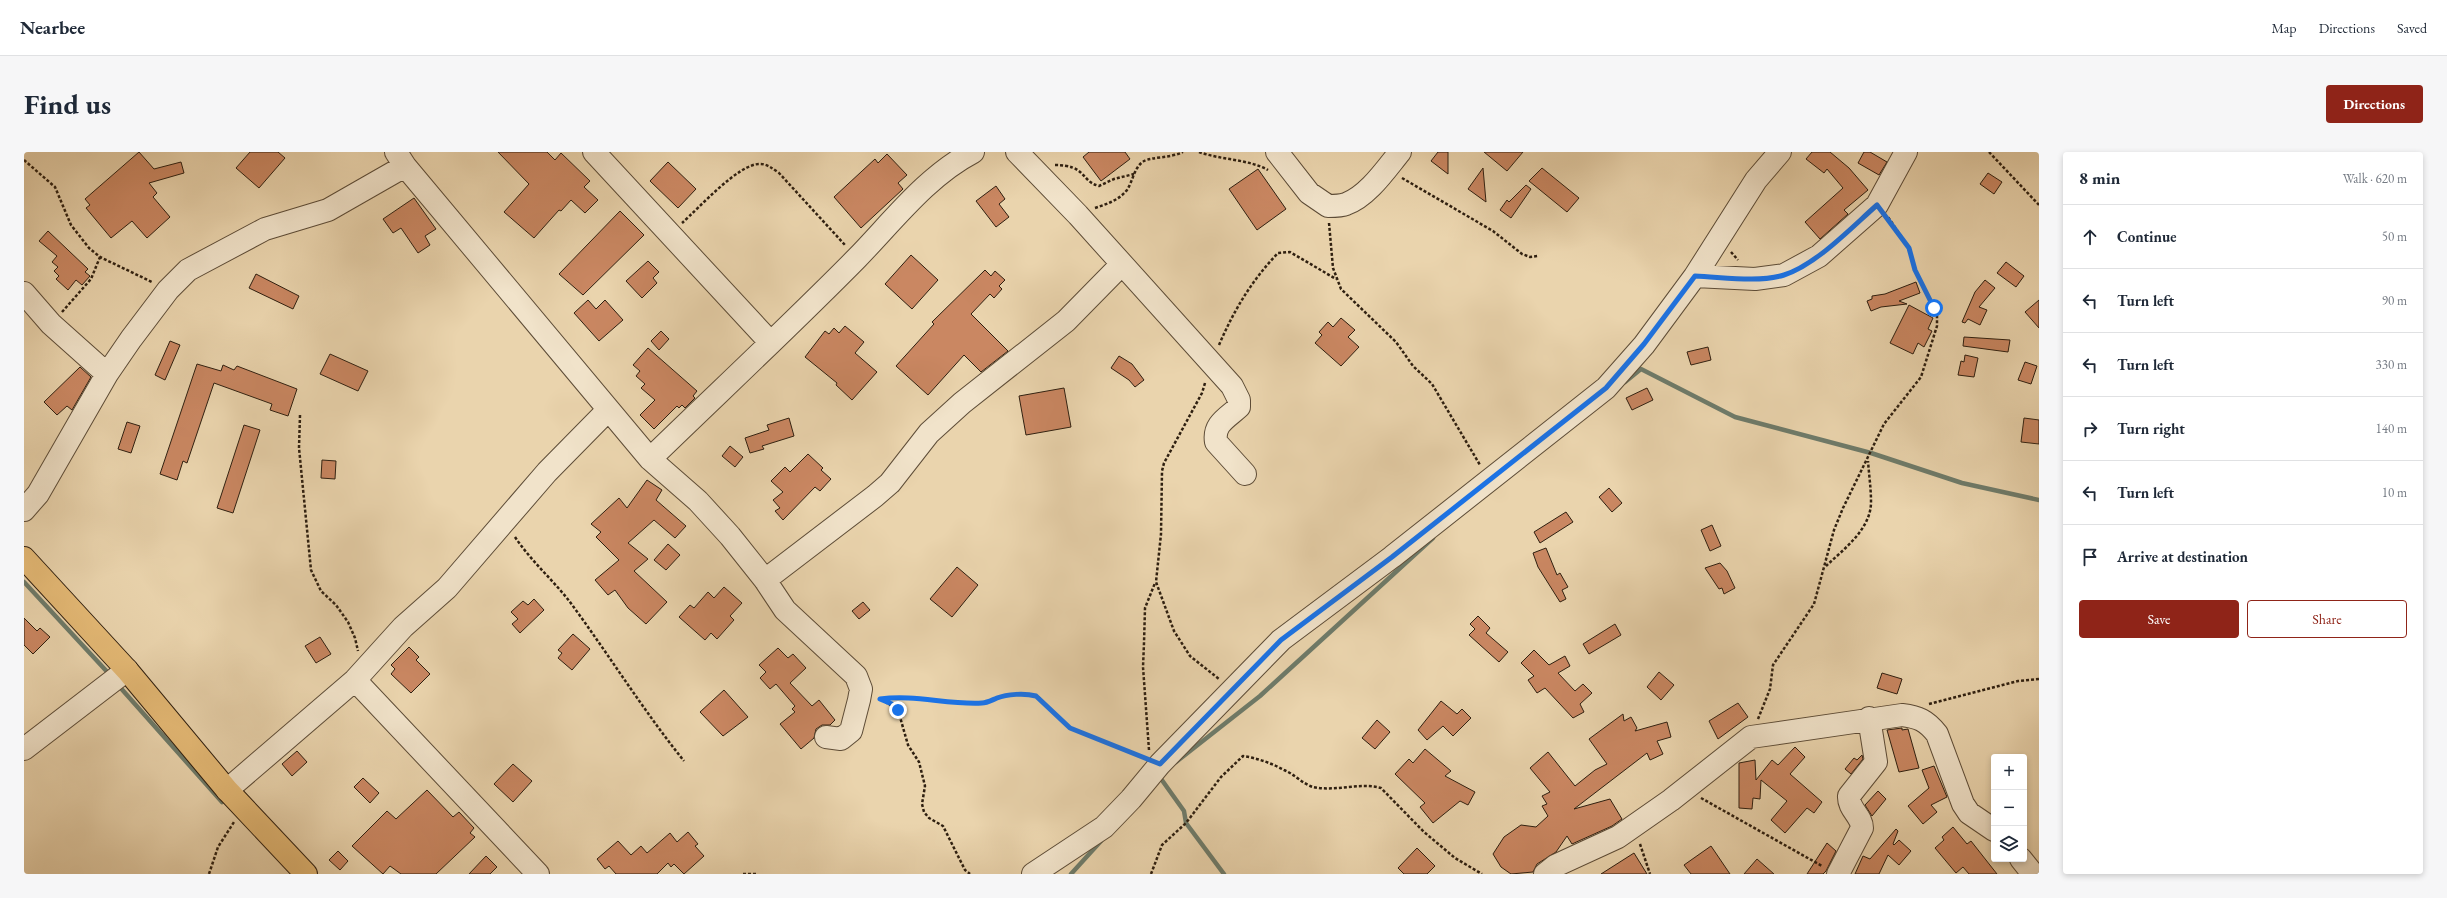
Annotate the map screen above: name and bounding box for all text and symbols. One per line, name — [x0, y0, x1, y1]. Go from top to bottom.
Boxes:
text: Nearbee — [20, 15, 85, 40]
text: Map — [2271, 19, 2297, 37]
text: Directions — [2319, 19, 2375, 37]
text: Saved — [2397, 19, 2427, 37]
button: Directions — [2326, 85, 2423, 123]
text: Find us — [24, 86, 111, 122]
text: 8 min — [2079, 167, 2120, 189]
text: Walk · 620 m — [2343, 170, 2407, 187]
icon: ahead — [2079, 226, 2101, 248]
text: Continue — [2117, 227, 2177, 246]
text: 50 m — [2382, 228, 2407, 245]
icon: left — [2079, 290, 2101, 312]
text: Turn left — [2117, 291, 2174, 310]
text: 90 m — [2382, 292, 2407, 309]
route start — [1925, 299, 1943, 317]
icon: left — [2079, 354, 2101, 376]
text: Turn left — [2117, 355, 2174, 374]
text: 330 m — [2376, 356, 2407, 373]
icon: right — [2079, 418, 2101, 440]
text: Turn right — [2117, 419, 2185, 438]
text: 140 m — [2376, 420, 2407, 437]
icon: left — [2079, 482, 2101, 504]
text: Turn left — [2117, 483, 2174, 502]
text: 10 m — [2382, 484, 2407, 501]
icon: arrive — [2079, 546, 2101, 568]
text: Arrive at destination — [2117, 547, 2248, 566]
button: Save — [2079, 600, 2239, 638]
button: Share — [2247, 600, 2407, 638]
route end — [889, 701, 907, 719]
map controls — [1991, 754, 2027, 862]
button: + — [1991, 754, 2027, 790]
button: − — [1991, 790, 2027, 826]
button: layers — [1991, 826, 2027, 862]

